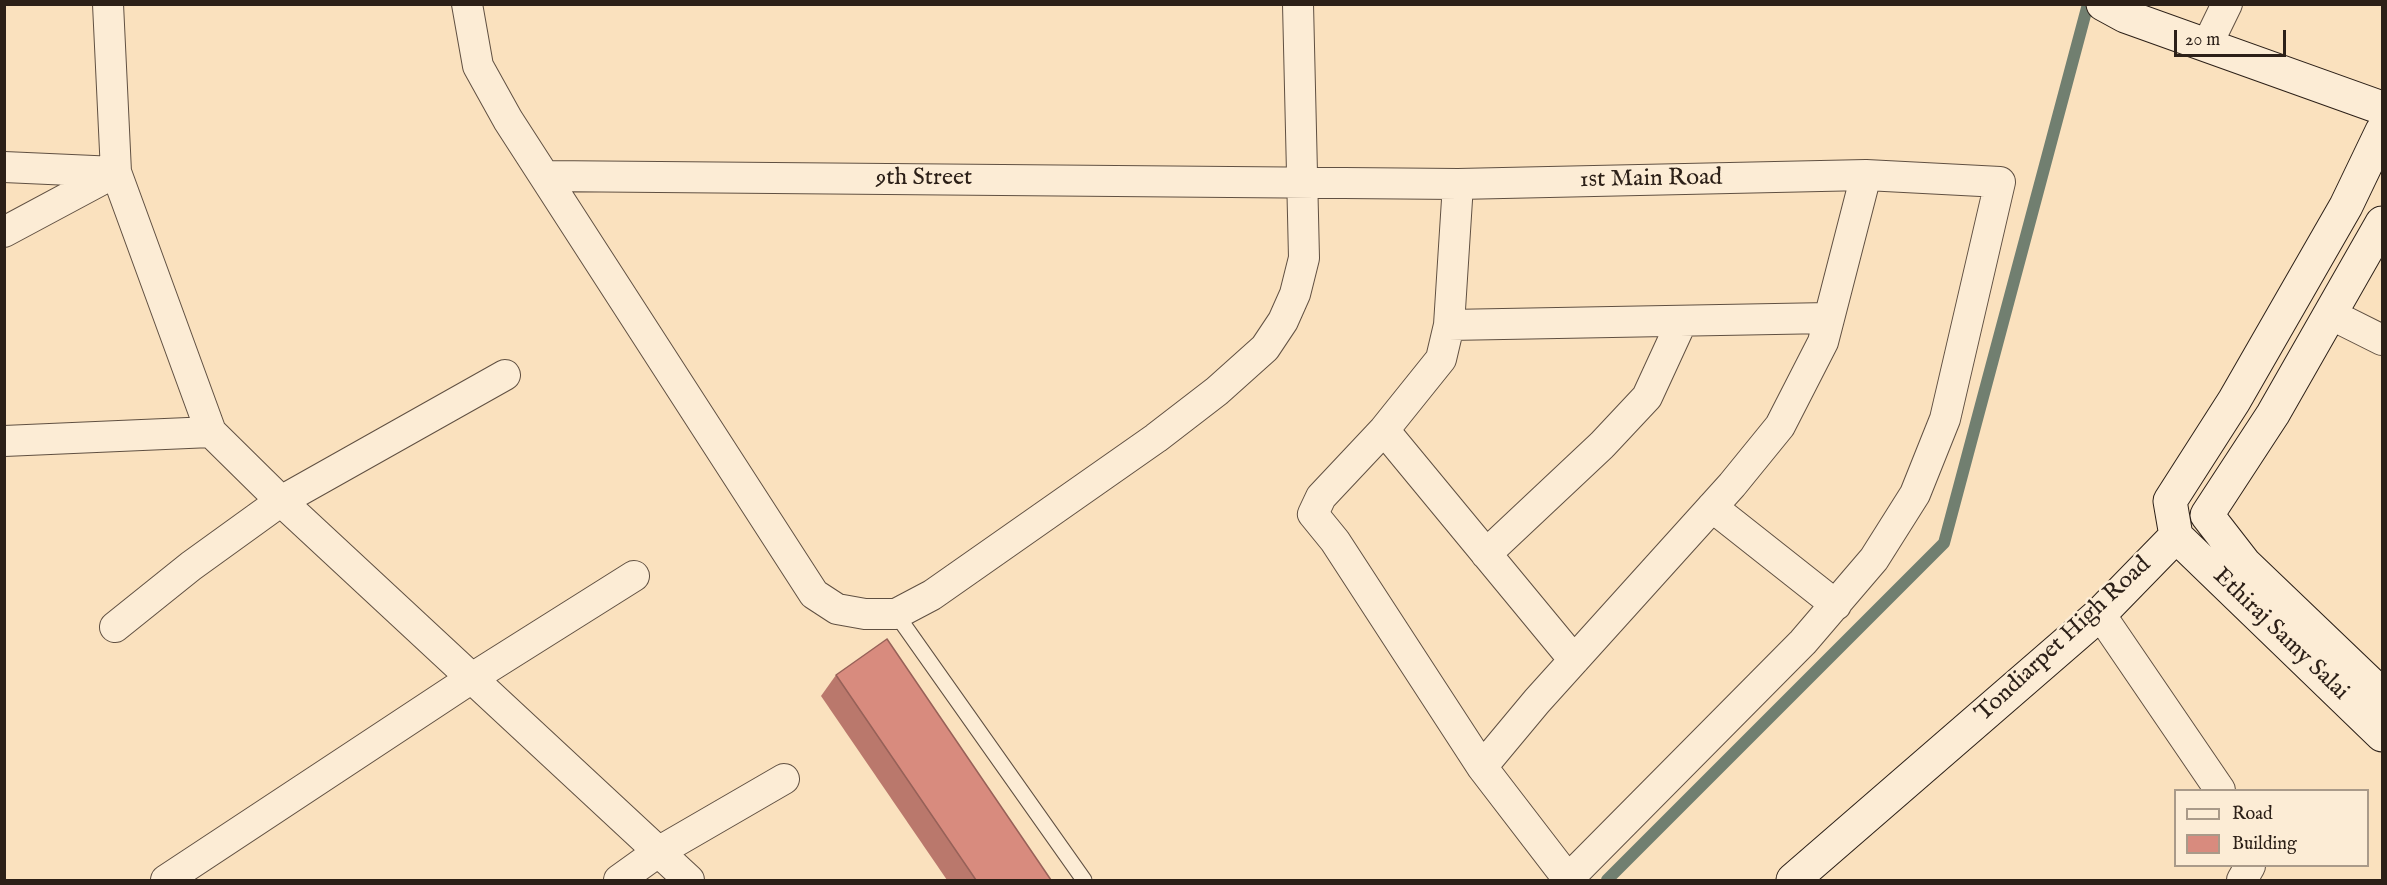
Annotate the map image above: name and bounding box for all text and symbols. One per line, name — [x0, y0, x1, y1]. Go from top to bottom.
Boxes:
scale bar — [2177, 18, 2290, 56]
text: 20 m — [2185, 29, 2220, 52]
street label: 1st Main Road — [1580, 164, 1722, 196]
street label: 9th Street — [876, 165, 972, 193]
street label: Tondiarpet High Road — [1970, 551, 2158, 729]
street label: Ethiraj Samy Salai — [2206, 563, 2354, 707]
legend — [2174, 789, 2369, 867]
text: Road — [2232, 803, 2273, 826]
text: Building — [2232, 833, 2297, 856]

